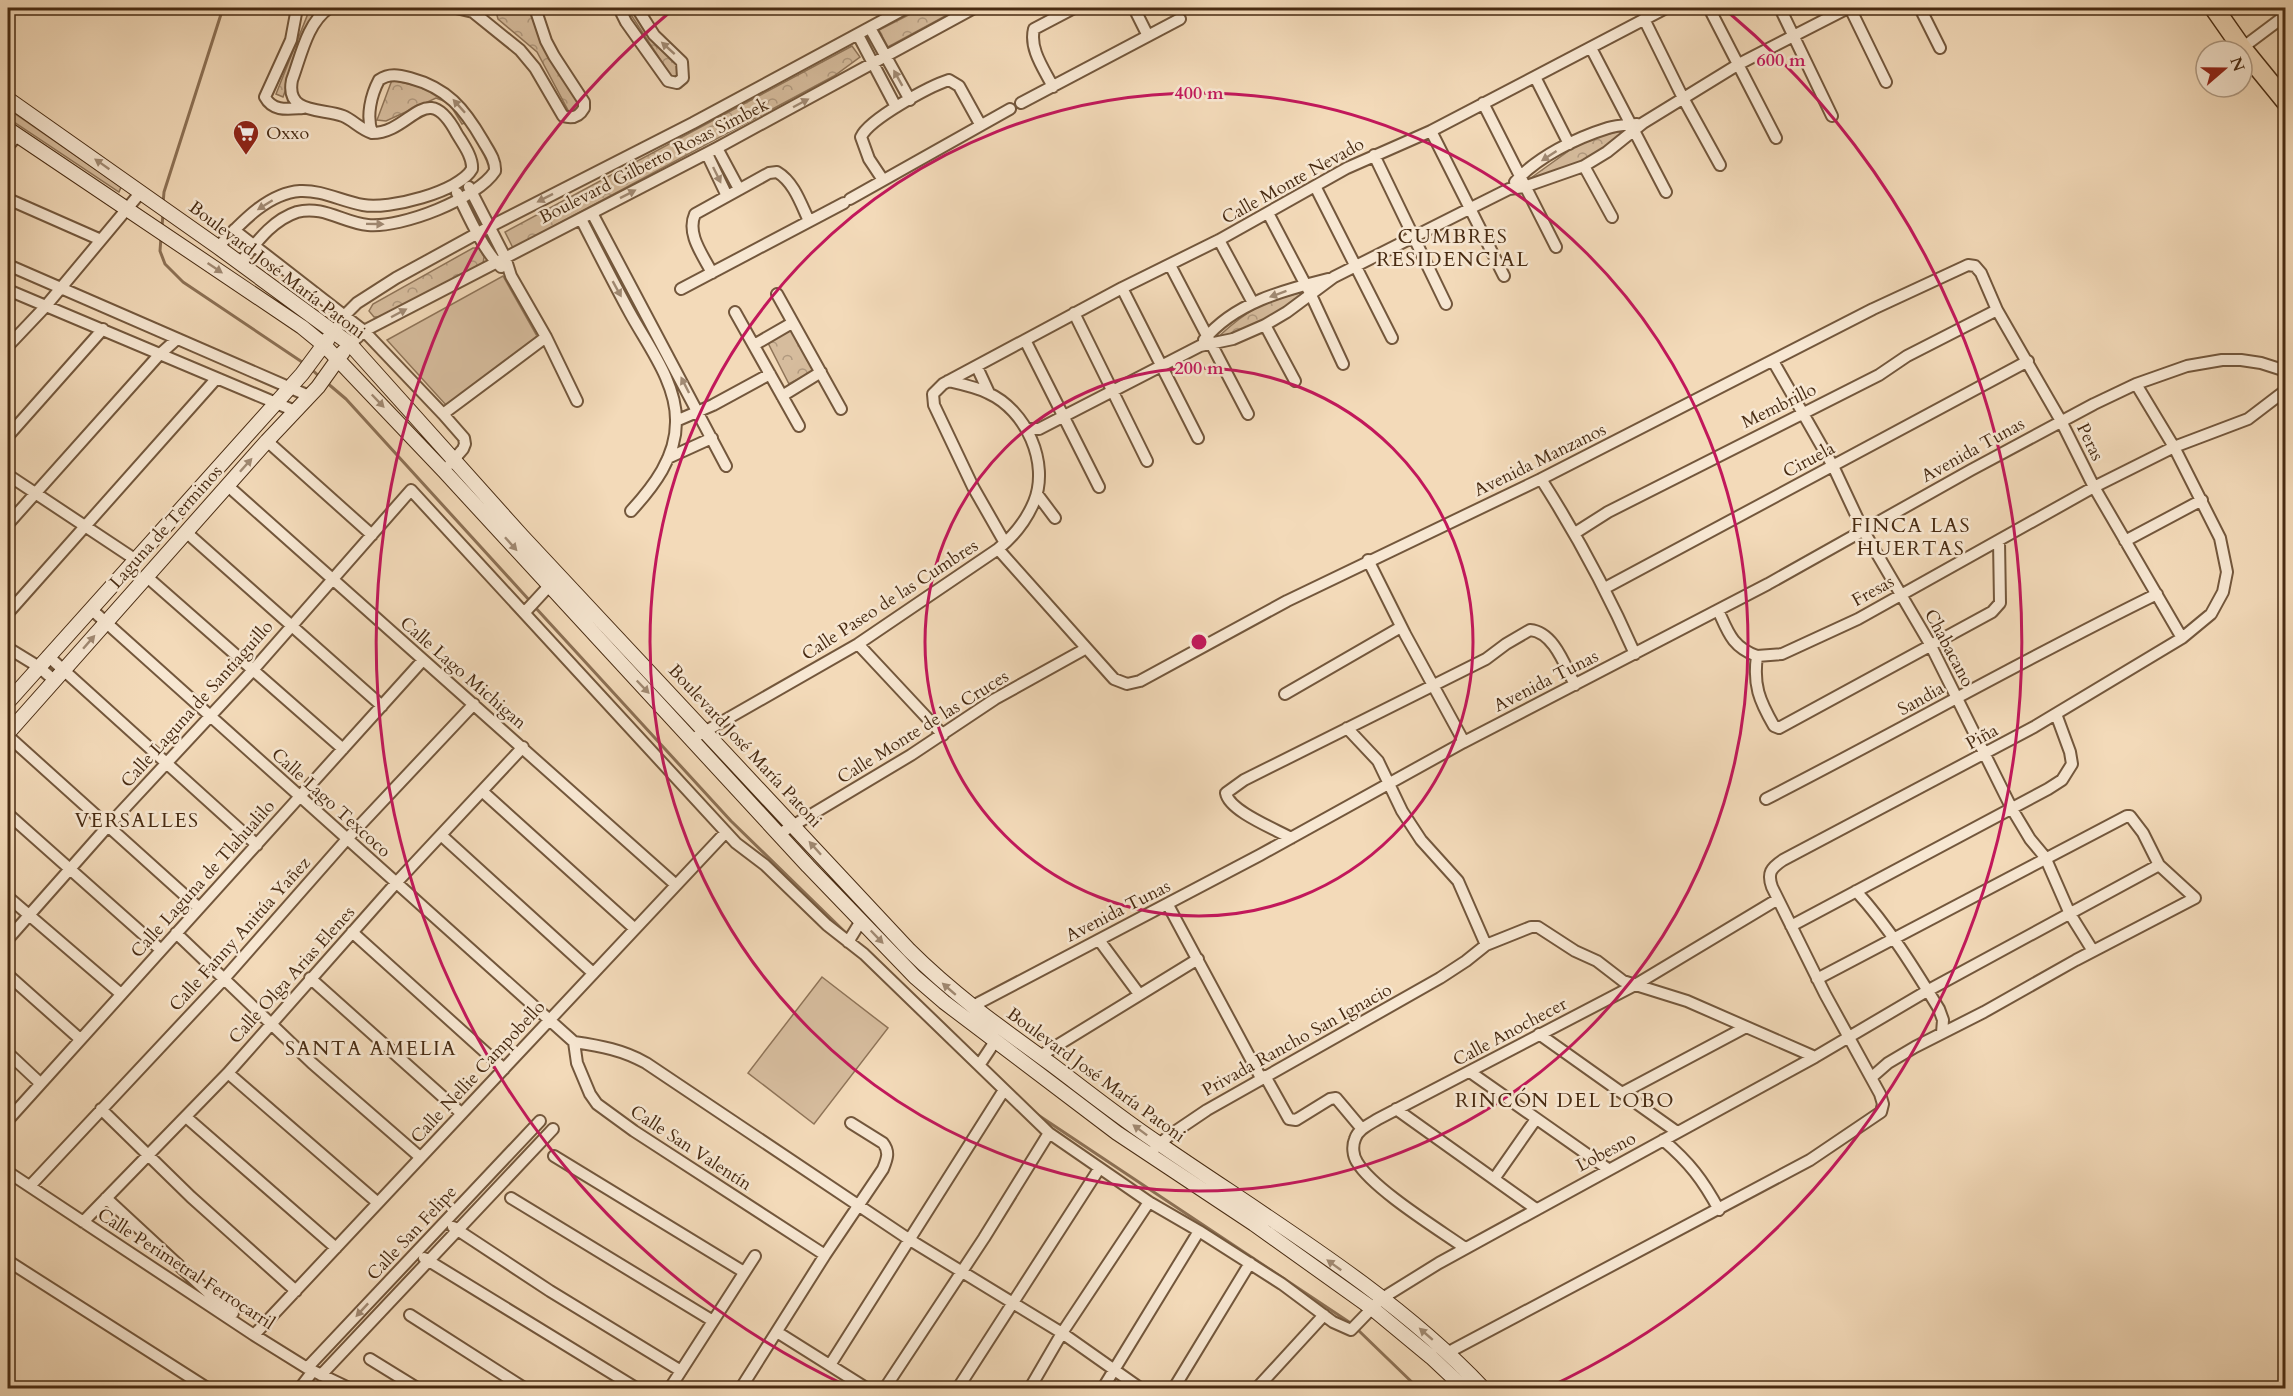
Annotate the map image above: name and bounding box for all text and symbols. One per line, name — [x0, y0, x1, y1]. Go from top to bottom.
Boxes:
north arrow — [2194, 39, 2254, 99]
one-way arrow — [661, 42, 676, 55]
text: 600 m — [1756, 48, 1806, 73]
text: N — [2224, 54, 2250, 75]
one-way arrow — [893, 70, 903, 87]
text: 400 m — [1174, 81, 1224, 106]
street label: Boulevard Gilberto Rosas Simbek — [535, 92, 773, 230]
one-way arrow — [792, 98, 809, 108]
one-way arrow — [453, 99, 466, 114]
supermarket icon: Oxxo — [231, 118, 261, 156]
place label: Oxxo — [266, 121, 309, 146]
street label: Calle Monte Nevado — [1217, 131, 1369, 230]
one-way arrow — [1541, 150, 1557, 161]
one-way arrow — [94, 158, 110, 170]
one-way arrow — [712, 167, 721, 184]
one-way arrow — [620, 189, 637, 199]
one-way arrow — [537, 194, 554, 203]
street label: Boulevard José María Patoni — [183, 195, 371, 345]
one-way arrow — [257, 200, 274, 211]
one-way arrow — [365, 219, 384, 229]
district label: CUMBRES RESIDENCIAL — [1376, 223, 1530, 273]
one-way arrow — [207, 262, 223, 274]
one-way arrow — [612, 281, 622, 298]
one-way arrow — [1269, 289, 1287, 299]
one-way arrow — [391, 308, 408, 318]
text: 200 m — [1174, 356, 1224, 381]
one-way arrow — [680, 377, 690, 394]
street label: Membrillo — [1737, 377, 1821, 435]
one-way arrow — [371, 394, 385, 409]
street label: Avenida Tunas — [1917, 411, 2029, 489]
street label: Avenida Manzanos — [1470, 417, 1610, 503]
street label: Peras — [2070, 419, 2110, 465]
street label: Ciruela — [1778, 436, 1840, 484]
one-way arrow — [239, 458, 252, 473]
street label: Laguna de Terminos — [104, 460, 228, 594]
district label: FINCA LAS HUERTAS — [1851, 512, 1971, 562]
street label: Calle Paseo de las Cumbres — [797, 533, 983, 667]
one-way arrow — [504, 537, 518, 552]
street label: Fresas — [1847, 569, 1899, 613]
street label: Chabacano — [1918, 605, 1980, 692]
street label: Calle Lago Michigan — [394, 611, 532, 736]
street label: Calle Laguna de Santiaguillo — [115, 615, 279, 793]
centre of rings — [1189, 632, 1209, 652]
one-way arrow — [82, 634, 95, 650]
street label: Avenida Tunas — [1489, 644, 1603, 718]
street label: Boulevard José María Patoni — [662, 659, 828, 833]
street label: Calle Monte de las Cruces — [833, 664, 1013, 790]
street label: Sandia — [1893, 676, 1949, 722]
one-way arrow — [636, 680, 650, 695]
street label: Piña — [1961, 718, 2003, 756]
street label: Calle Lago Texcoco — [266, 742, 396, 864]
street label: Calle Laguna de Tlahualilo — [125, 794, 281, 963]
district label: VERSALLES — [74, 807, 200, 834]
one-way arrow — [808, 840, 822, 855]
street label: Calle Fanny Anitúa Yañez — [164, 851, 316, 1017]
street label: Avenida Tunas — [1061, 874, 1175, 948]
street label: Calle Olga Arias Elenes — [223, 901, 361, 1049]
one-way arrow — [869, 930, 883, 944]
street label: Privada Rancho San Ignacio — [1198, 977, 1397, 1103]
one-way arrow — [941, 982, 957, 995]
street label: Calle Anochecer — [1449, 991, 1572, 1073]
street label: Calle Nellie Campobello — [405, 995, 551, 1149]
street label: Boulevard José María Patoni — [1002, 1002, 1190, 1148]
district label: SANTA AMELIA — [285, 1035, 457, 1062]
district label: RINCÓN DEL LOBO — [1455, 1087, 1675, 1114]
street label: Calle San Valentín — [625, 1099, 757, 1197]
one-way arrow — [1132, 1124, 1147, 1136]
street label: Lobesno — [1572, 1126, 1641, 1178]
street label: Calle San Felipe — [361, 1180, 463, 1286]
street label: Calle Perimetral Ferrocarril — [92, 1202, 280, 1336]
one-way arrow — [1327, 1259, 1343, 1271]
one-way arrow — [356, 1303, 370, 1317]
one-way arrow — [1419, 1328, 1434, 1341]

